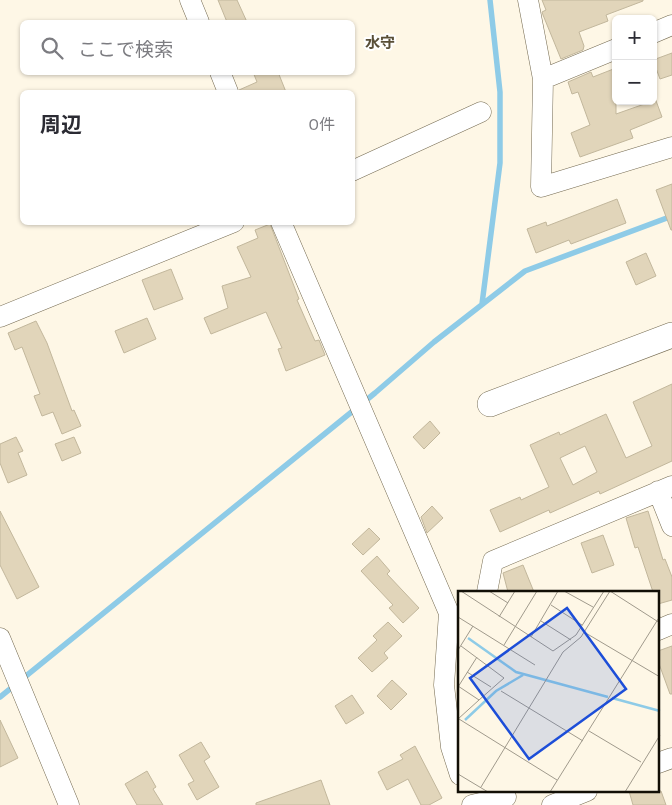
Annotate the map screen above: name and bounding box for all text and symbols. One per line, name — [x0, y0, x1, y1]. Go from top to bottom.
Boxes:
map controls — [612, 15, 657, 105]
button: + — [612, 15, 657, 60]
search box — [20, 20, 355, 75]
district label: 水守 — [365, 33, 395, 51]
icon: search — [38, 34, 66, 62]
text: ここで検索 — [78, 37, 173, 60]
button: − — [612, 60, 657, 105]
text: 周辺 — [40, 111, 82, 136]
text: 0件 — [309, 114, 335, 133]
inset map — [458, 591, 660, 792]

